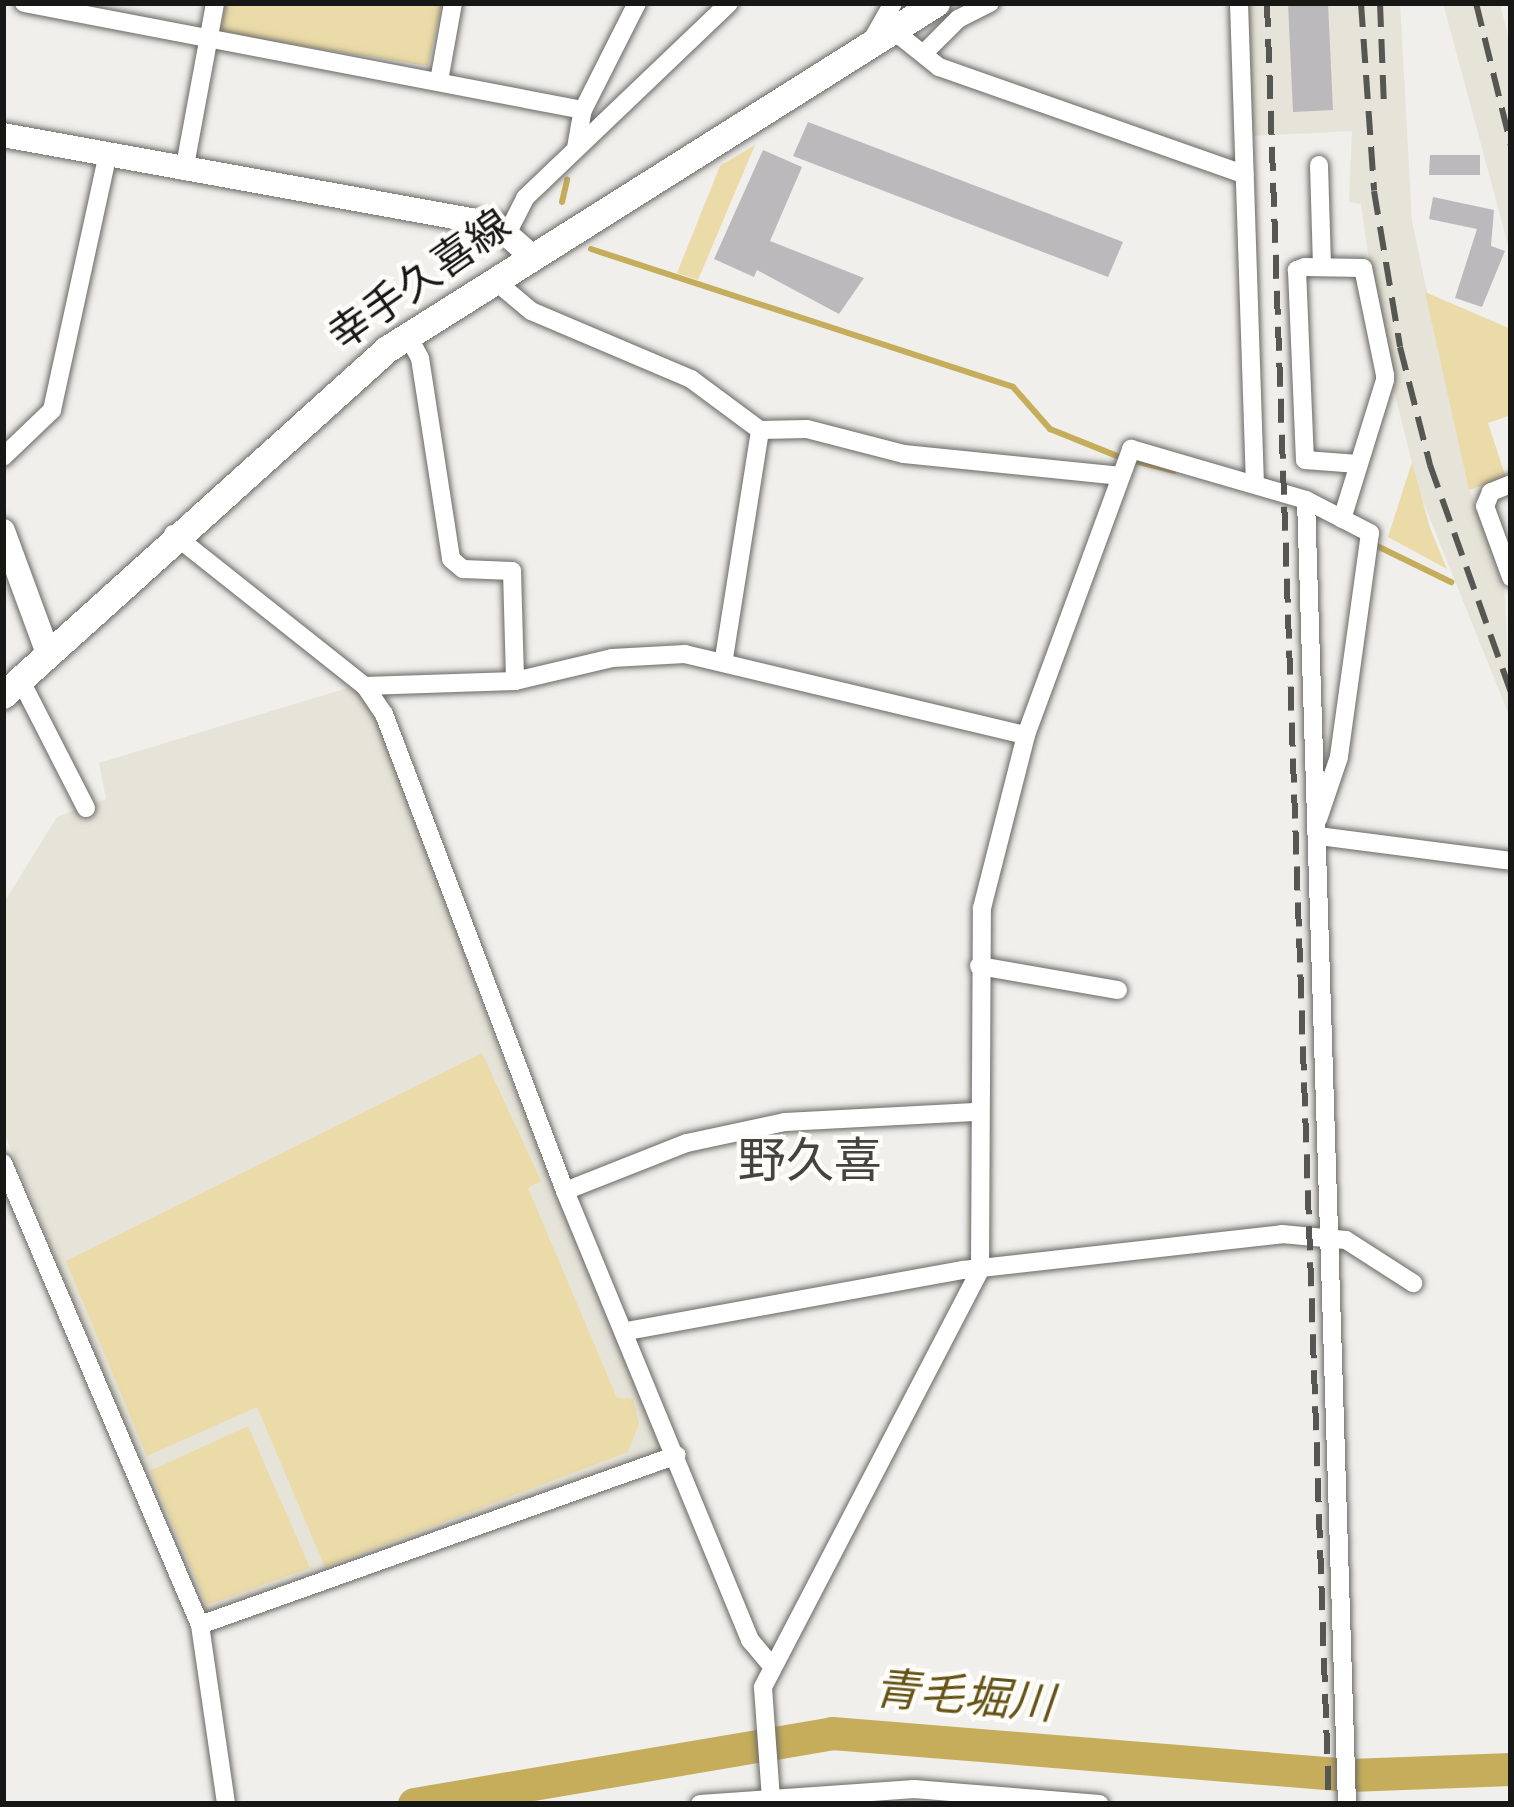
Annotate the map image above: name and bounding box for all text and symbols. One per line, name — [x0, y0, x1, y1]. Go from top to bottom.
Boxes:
street label: 幸手久喜線 — [320, 200, 520, 362]
district label: 野久喜 — [738, 1134, 882, 1192]
water label: 青毛堀川 — [872, 1663, 1056, 1733]

